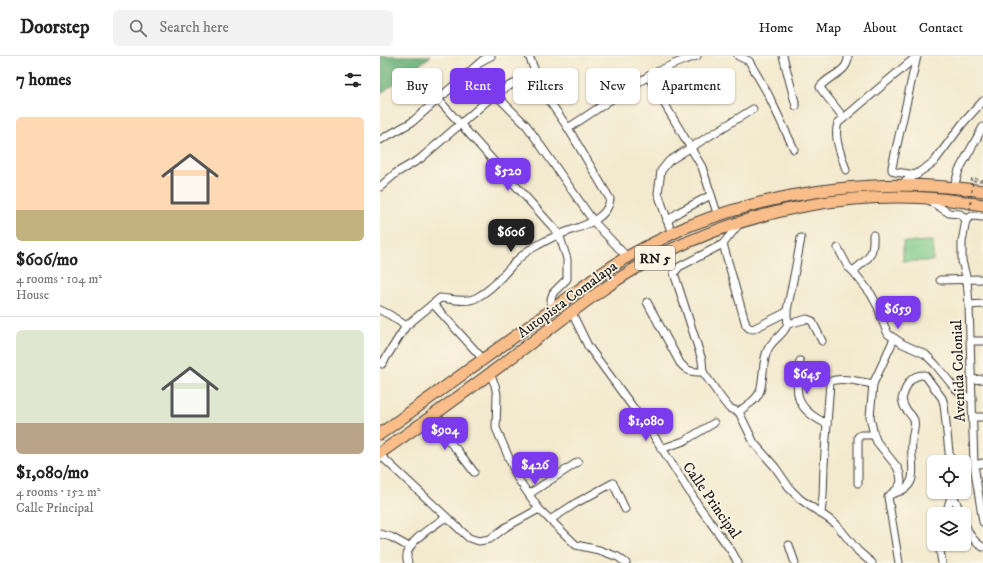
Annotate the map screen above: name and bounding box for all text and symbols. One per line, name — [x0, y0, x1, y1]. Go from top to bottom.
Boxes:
search box — [113, 10, 393, 46]
text: Doorstep — [20, 16, 89, 39]
icon: search — [127, 17, 149, 39]
text: Search here — [159, 18, 229, 37]
text: Home — [759, 19, 793, 37]
text: Map — [815, 19, 841, 37]
text: About — [863, 19, 897, 37]
text: Contact — [919, 19, 963, 37]
chip: Buy — [392, 68, 442, 104]
chip: Rent — [450, 68, 505, 104]
chip: Filters — [513, 68, 578, 104]
chip: New — [586, 68, 640, 104]
chip: Apartment — [648, 68, 735, 104]
text: 7 homes — [16, 69, 71, 91]
icon: filters — [342, 69, 364, 91]
icon: home — [154, 143, 226, 215]
pin: $520 — [484, 158, 532, 192]
text: $520 — [495, 163, 521, 179]
pin: $606 — [487, 219, 535, 253]
text: $606 — [497, 224, 525, 240]
road number: RN 5 — [635, 246, 675, 270]
text: $606/mo — [16, 249, 78, 271]
street label: Autopista Comalapa — [513, 256, 622, 342]
text: 4 rooms · 104 m² — [16, 271, 102, 287]
text: House — [16, 287, 49, 303]
pin: $659 — [874, 296, 922, 330]
text: $659 — [885, 301, 911, 317]
street label: Avenida Colonial — [947, 319, 970, 422]
icon: home — [154, 356, 226, 428]
pin: $645 — [783, 361, 831, 395]
text: $645 — [793, 366, 821, 382]
pin: $1,080 — [613, 408, 679, 442]
text: $1,080 — [628, 413, 664, 429]
pin: $904 — [421, 417, 469, 451]
text: $904 — [431, 422, 459, 438]
pin: $426 — [511, 452, 559, 486]
map controls — [927, 455, 971, 551]
button: locate — [927, 455, 971, 499]
text: $426 — [521, 457, 549, 473]
street label: Calle Principal — [678, 458, 745, 543]
text: $1,080/mo — [16, 462, 89, 484]
text: 4 rooms · 152 m² — [16, 484, 100, 500]
text: Calle Principal — [16, 500, 94, 516]
button: layers — [927, 507, 971, 551]

